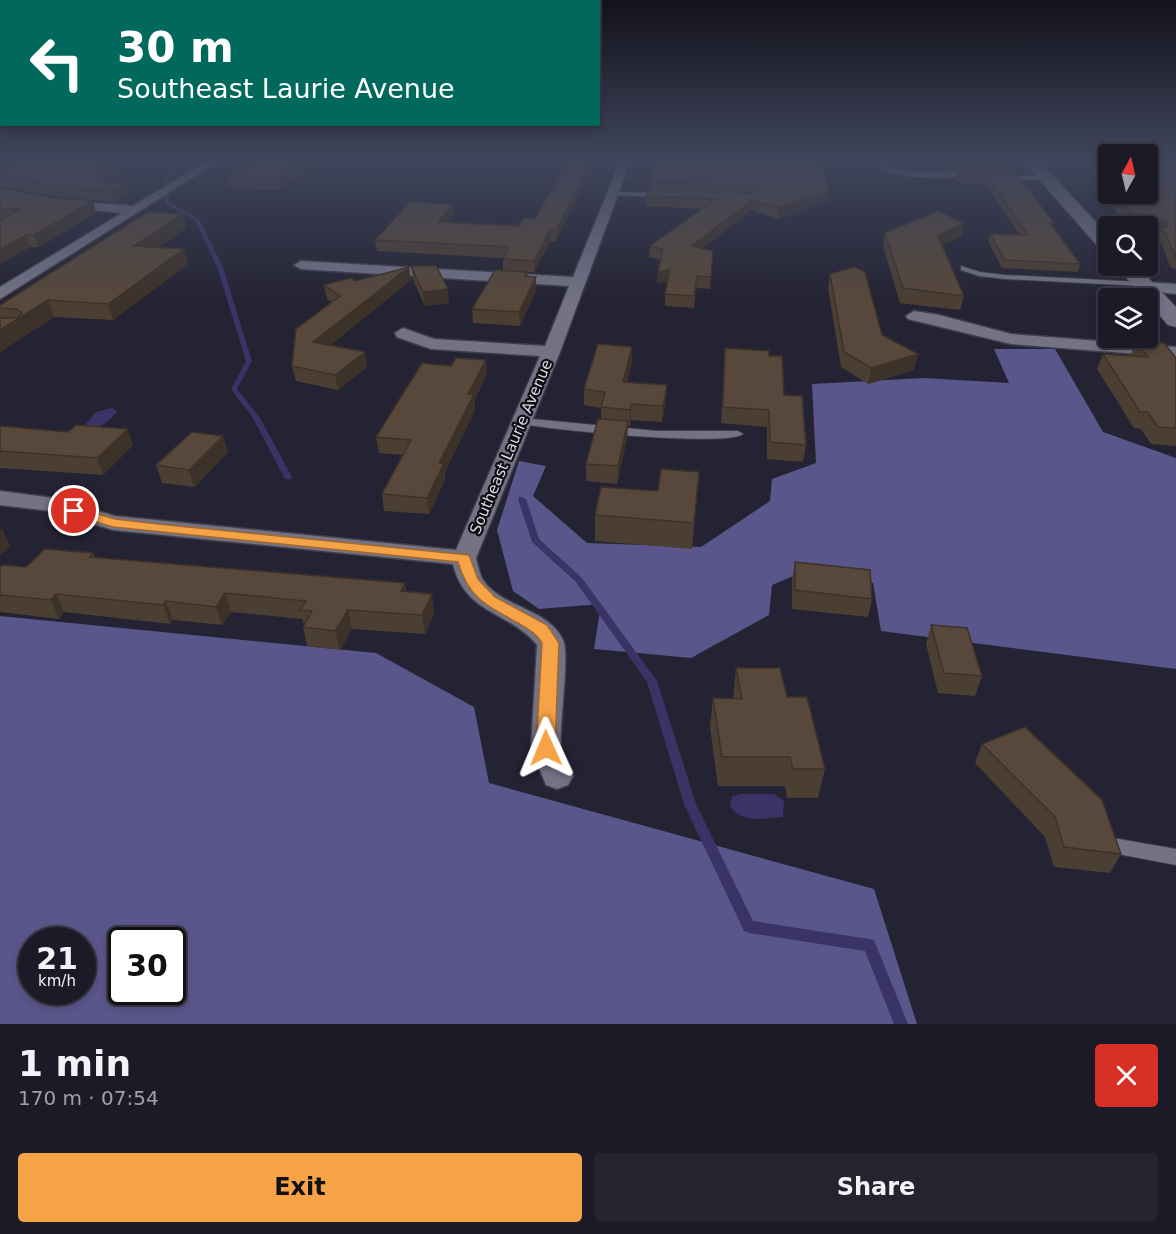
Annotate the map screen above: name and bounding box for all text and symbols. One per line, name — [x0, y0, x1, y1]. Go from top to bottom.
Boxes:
text: 30 m — [117, 23, 234, 72]
icon: left — [18, 24, 96, 102]
text: Southeast Laurie Avenue — [117, 73, 455, 104]
north arrow — [1098, 144, 1158, 204]
map controls — [1098, 144, 1158, 348]
button: search — [1098, 216, 1158, 276]
button: layers — [1098, 288, 1158, 348]
street label: Southeast Laurie Avenue — [466, 357, 556, 537]
pin — [48, 485, 99, 536]
icon: arrive — [57, 494, 90, 527]
position arrow — [514, 716, 578, 780]
speed limit sign: 30 — [108, 927, 186, 1005]
text: 21 — [36, 941, 78, 976]
text: km/h — [38, 972, 76, 990]
text: 1 min — [18, 1043, 131, 1084]
button: close — [1095, 1044, 1158, 1107]
text: 170 m · 07:54 — [18, 1086, 159, 1110]
button: Exit — [18, 1153, 582, 1222]
button: Share — [594, 1153, 1158, 1222]

